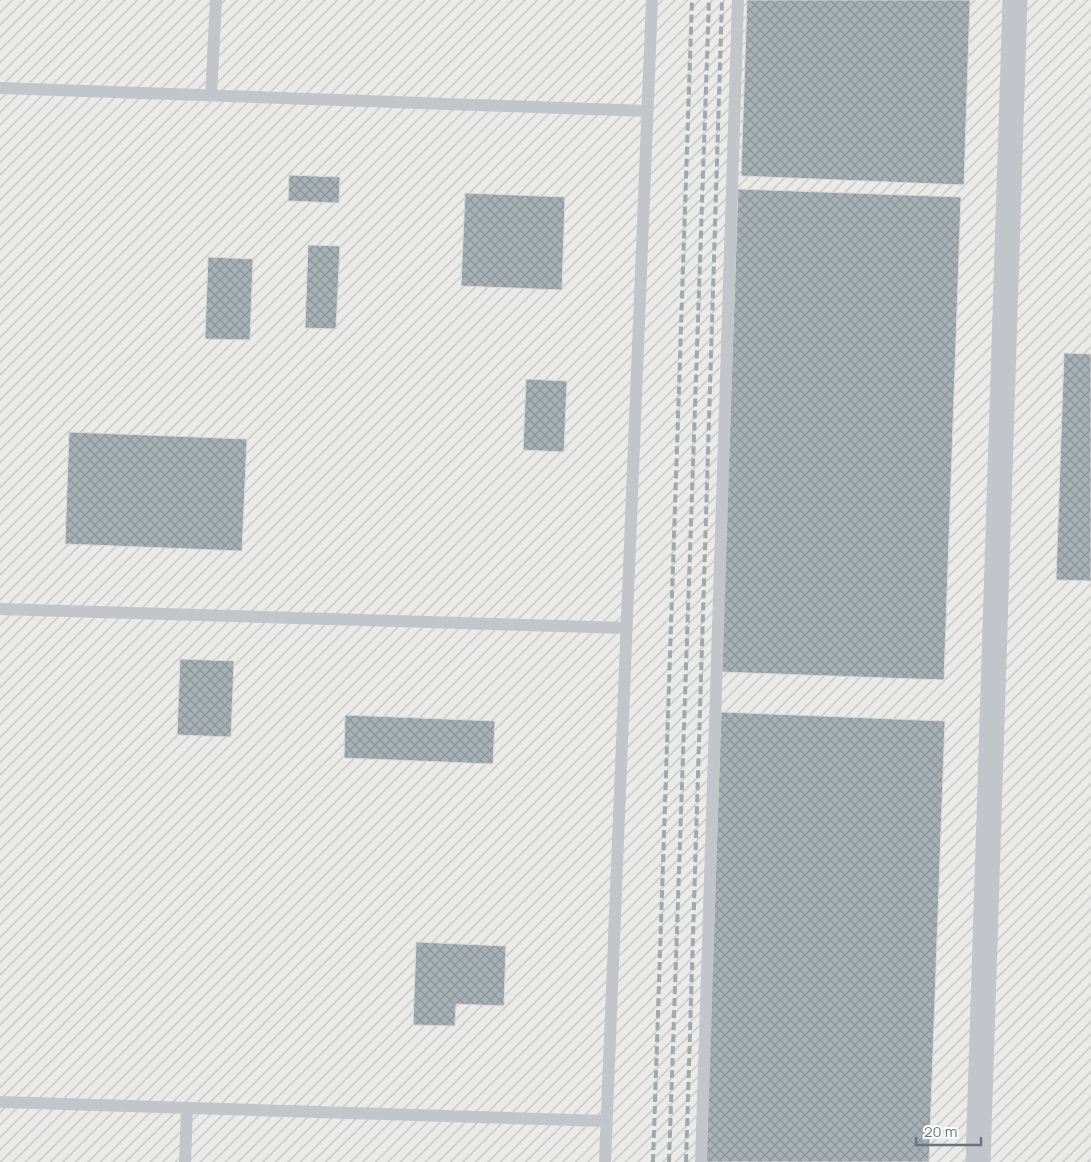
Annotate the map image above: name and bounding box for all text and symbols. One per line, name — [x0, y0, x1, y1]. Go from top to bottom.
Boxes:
scale bar — [916, 1114, 981, 1146]
text: 20 m — [924, 1121, 957, 1142]

